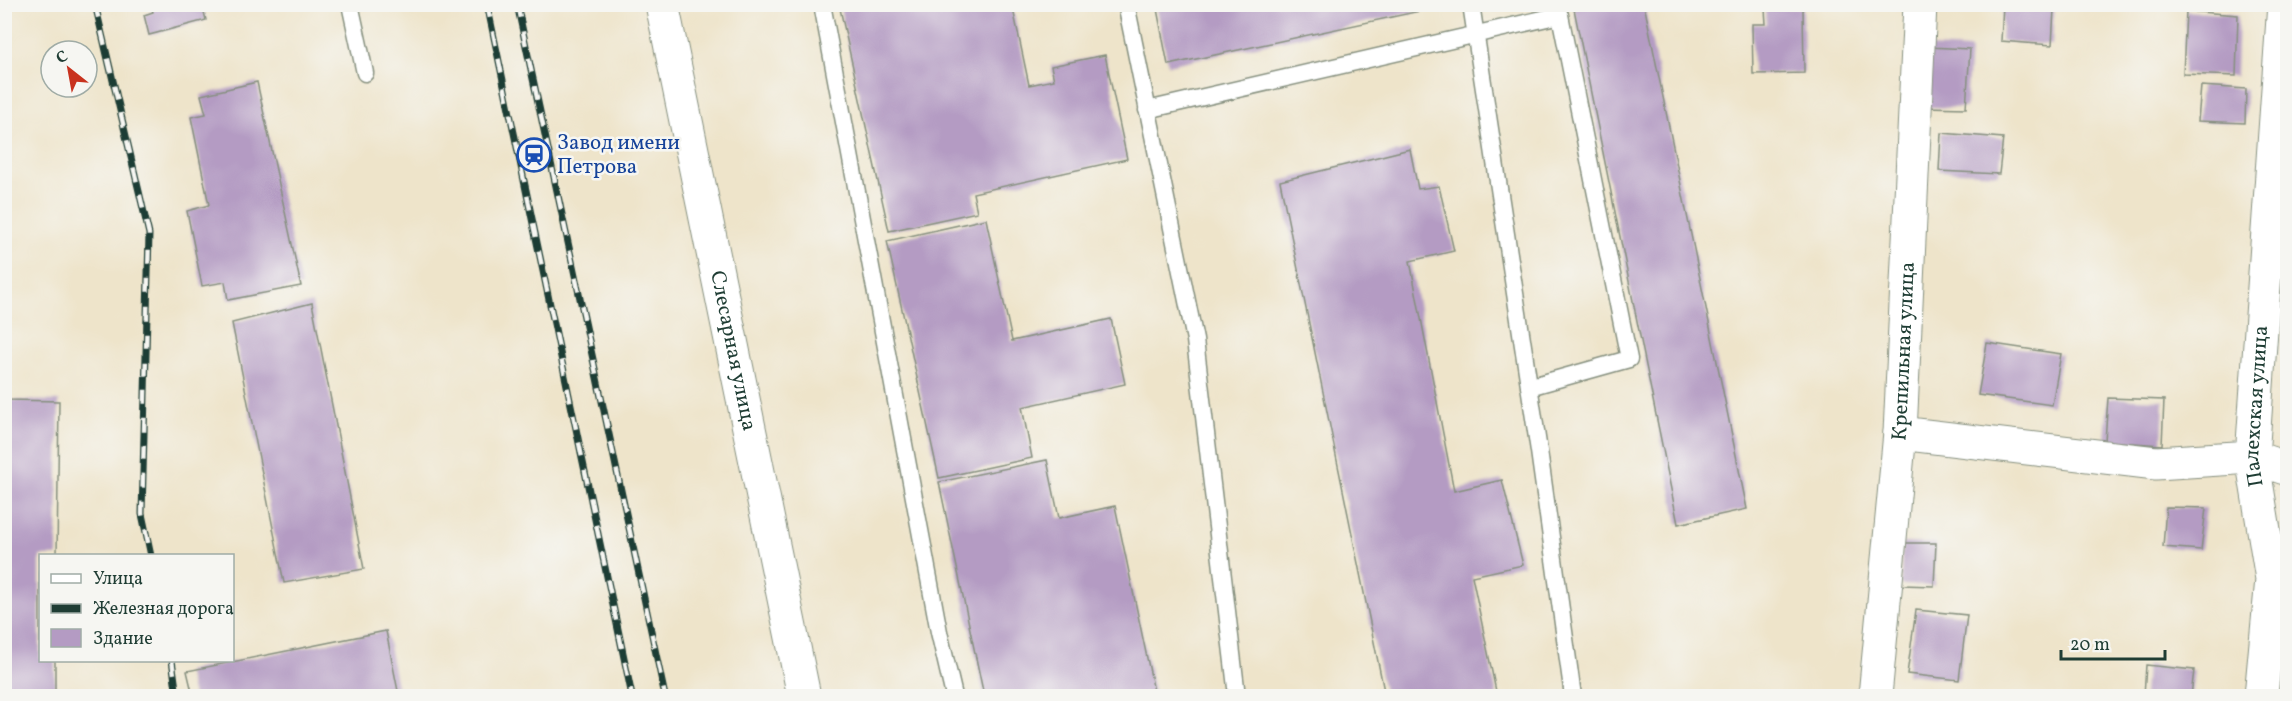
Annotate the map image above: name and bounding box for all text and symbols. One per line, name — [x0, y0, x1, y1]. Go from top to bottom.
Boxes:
north arrow — [39, 39, 99, 99]
text: С — [52, 46, 72, 70]
place label: Завод имени Петрова — [557, 129, 680, 182]
station icon: Завод имени Петрова — [516, 137, 552, 173]
street label: Крепильная улица — [1885, 261, 1922, 442]
street label: Слесарная улица — [703, 268, 764, 433]
street label: Палехская улица — [2237, 324, 2276, 489]
legend — [39, 554, 234, 662]
text: Улица — [93, 567, 143, 592]
text: Железная дорога — [93, 597, 234, 622]
scale bar — [2061, 623, 2164, 661]
text: Здание — [93, 627, 153, 652]
text: 20 m — [2070, 633, 2110, 658]

